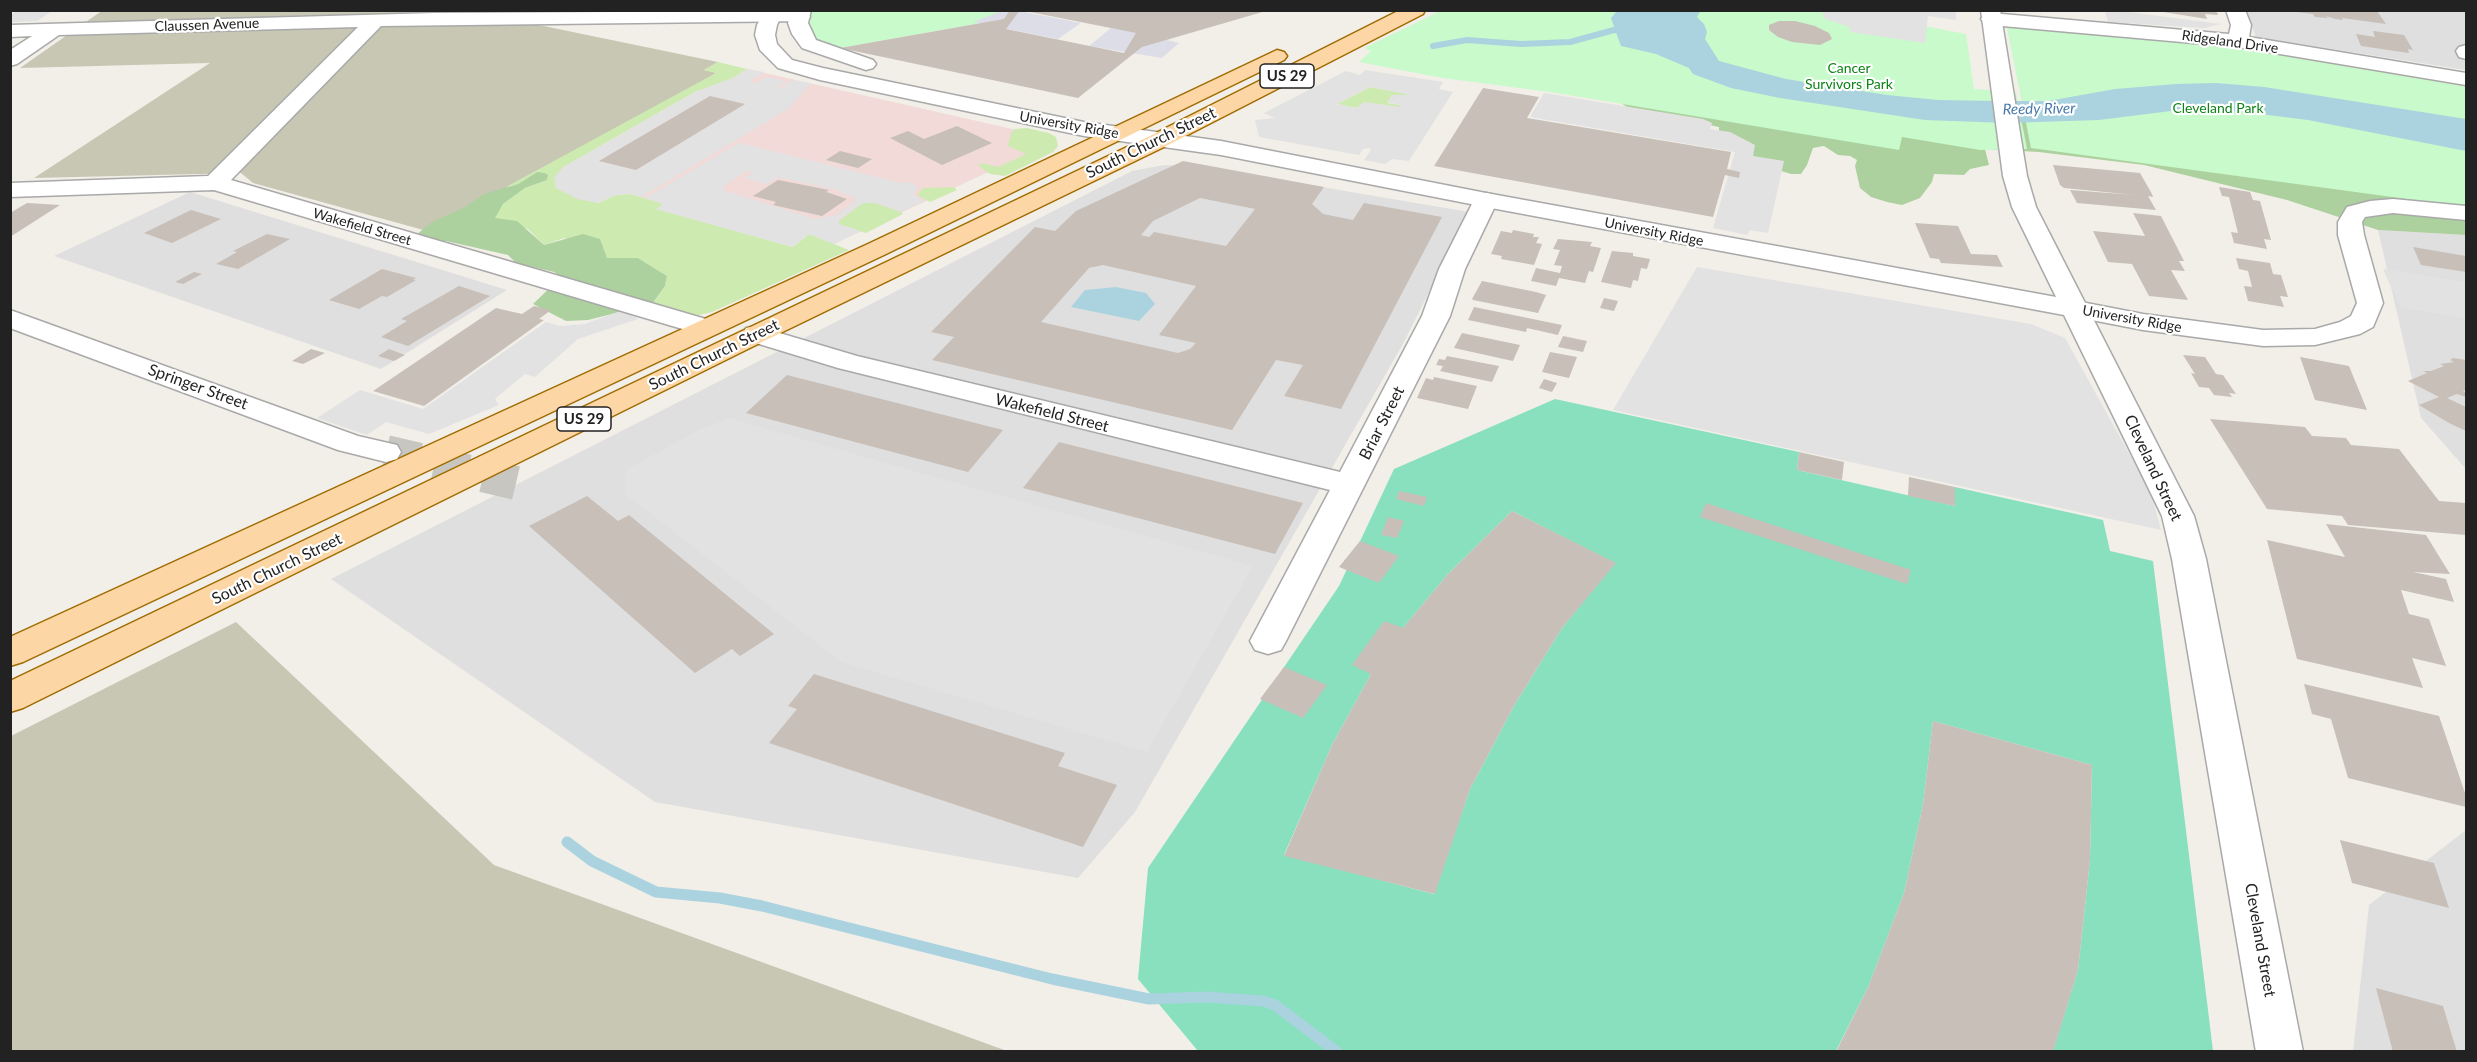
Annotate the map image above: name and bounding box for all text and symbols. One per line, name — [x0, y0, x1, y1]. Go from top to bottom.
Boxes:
street label: Claussen Avenue — [154, 15, 260, 35]
street label: Ridgeland Drive — [2181, 27, 2279, 57]
park label: Cancer Survivors Park — [1805, 60, 1893, 92]
road number: US 29 — [1260, 64, 1314, 88]
water label: Reedy River — [2003, 99, 2075, 119]
park label: Cleveland Park — [2172, 100, 2264, 116]
street label: South Church Street — [1083, 103, 1219, 183]
street label: University Ridge — [1018, 108, 1120, 142]
street label: Wakefield Street — [311, 205, 413, 249]
street label: University Ridge — [1603, 214, 1705, 250]
street label: University Ridge — [2081, 302, 2183, 336]
street label: South Church Street — [646, 315, 782, 395]
street label: Springer Street — [145, 360, 251, 414]
street label: Briar Street — [1355, 383, 1409, 463]
street label: Wakefield Street — [993, 390, 1111, 436]
road number: US 29 — [557, 407, 611, 431]
street label: Cleveland Street — [2120, 412, 2186, 524]
street label: South Church Street — [209, 529, 345, 609]
street label: Cleveland Street — [2241, 882, 2279, 998]

